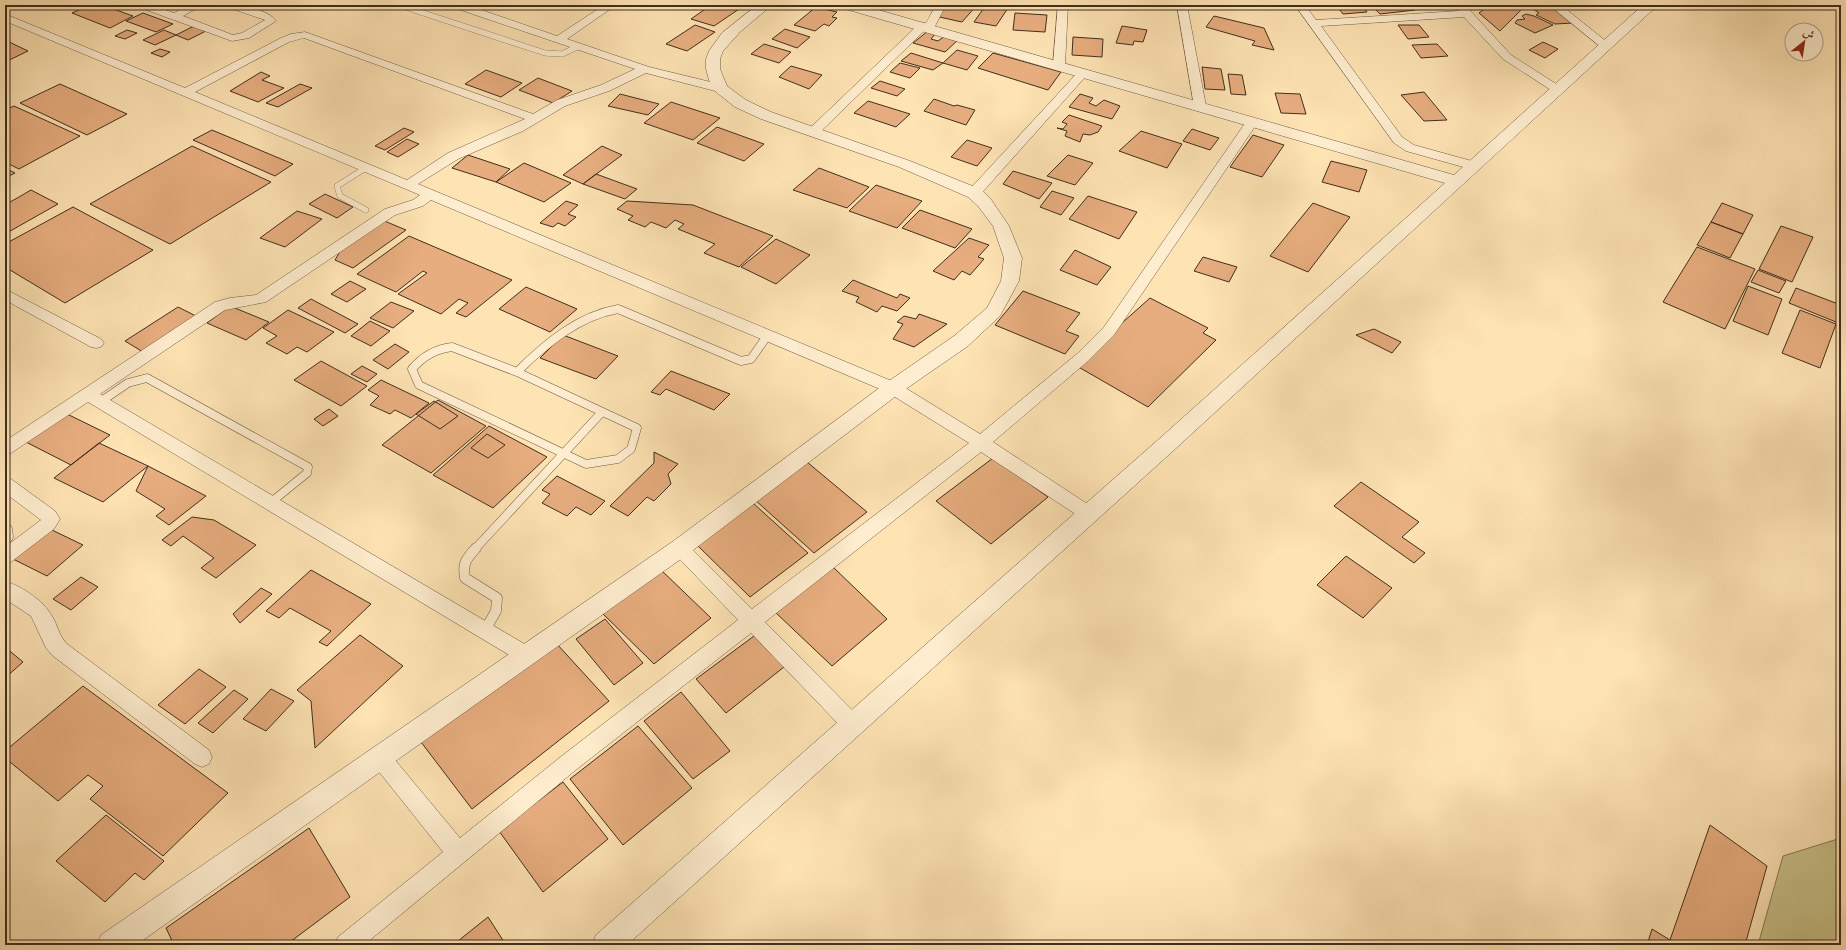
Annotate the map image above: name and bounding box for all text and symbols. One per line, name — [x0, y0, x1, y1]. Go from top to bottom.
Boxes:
north arrow — [1784, 22, 1824, 62]
text: ش — [1801, 25, 1817, 42]

